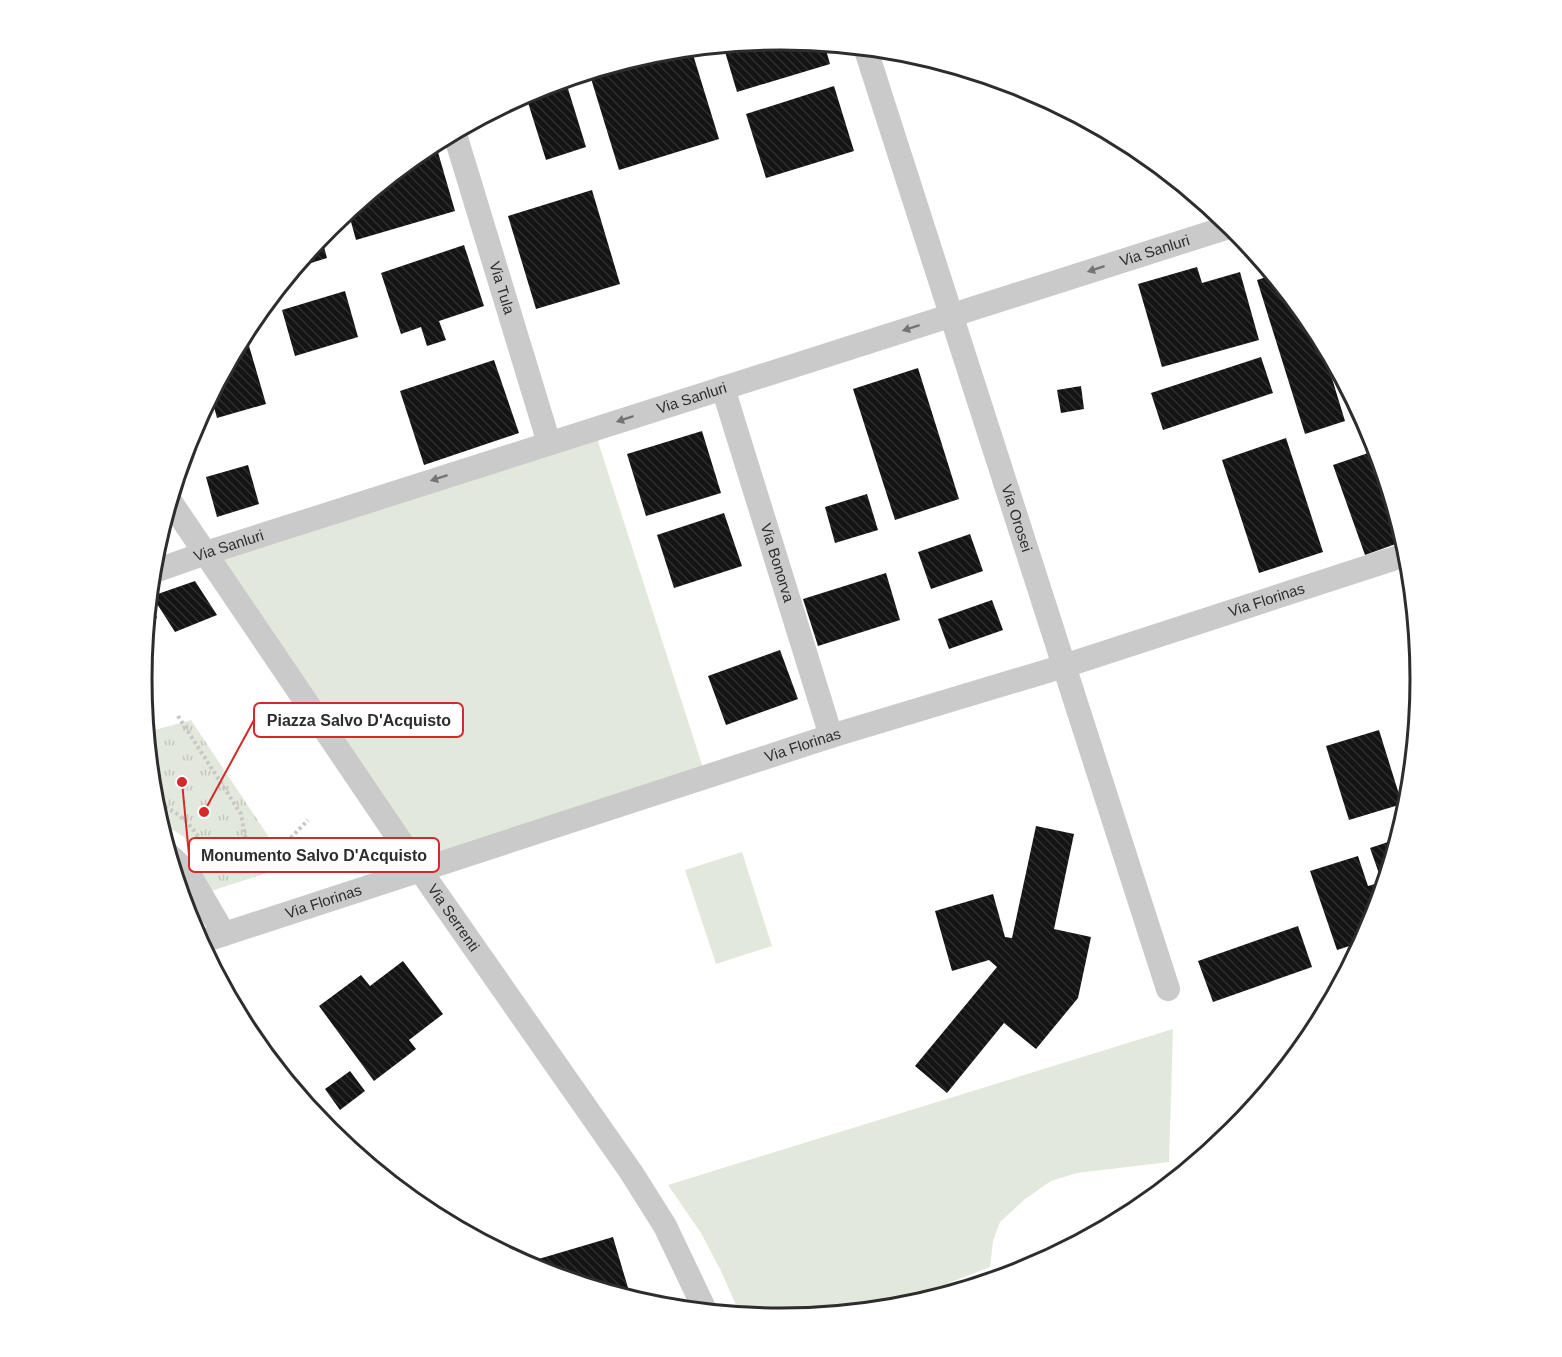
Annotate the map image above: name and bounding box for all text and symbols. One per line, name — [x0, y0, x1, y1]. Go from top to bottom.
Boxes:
street label: Via Sanluri — [1118, 231, 1192, 269]
street label: Via Tula — [486, 259, 518, 317]
one-way arrow — [1087, 265, 1105, 274]
one-way arrow — [902, 324, 920, 333]
street label: Via Sanluri — [654, 379, 729, 417]
one-way arrow — [616, 415, 634, 424]
one-way arrow — [430, 474, 448, 484]
street label: Via Orosei — [998, 482, 1036, 554]
street label: Via Bonorva — [758, 521, 798, 605]
street label: Via Sanluri — [191, 526, 266, 565]
street label: Via Florinas — [1226, 579, 1307, 620]
callout: Piazza Salvo D'Acquisto — [254, 703, 463, 737]
text: Piazza Salvo D'Acquisto — [267, 712, 451, 729]
street label: Via Florinas — [762, 725, 843, 765]
callout: Monumento Salvo D'Acquisto — [189, 838, 439, 872]
text: Monumento Salvo D'Acquisto — [201, 847, 427, 864]
street label: Via Florinas — [283, 881, 364, 922]
street label: Via Serrenti — [424, 881, 483, 954]

